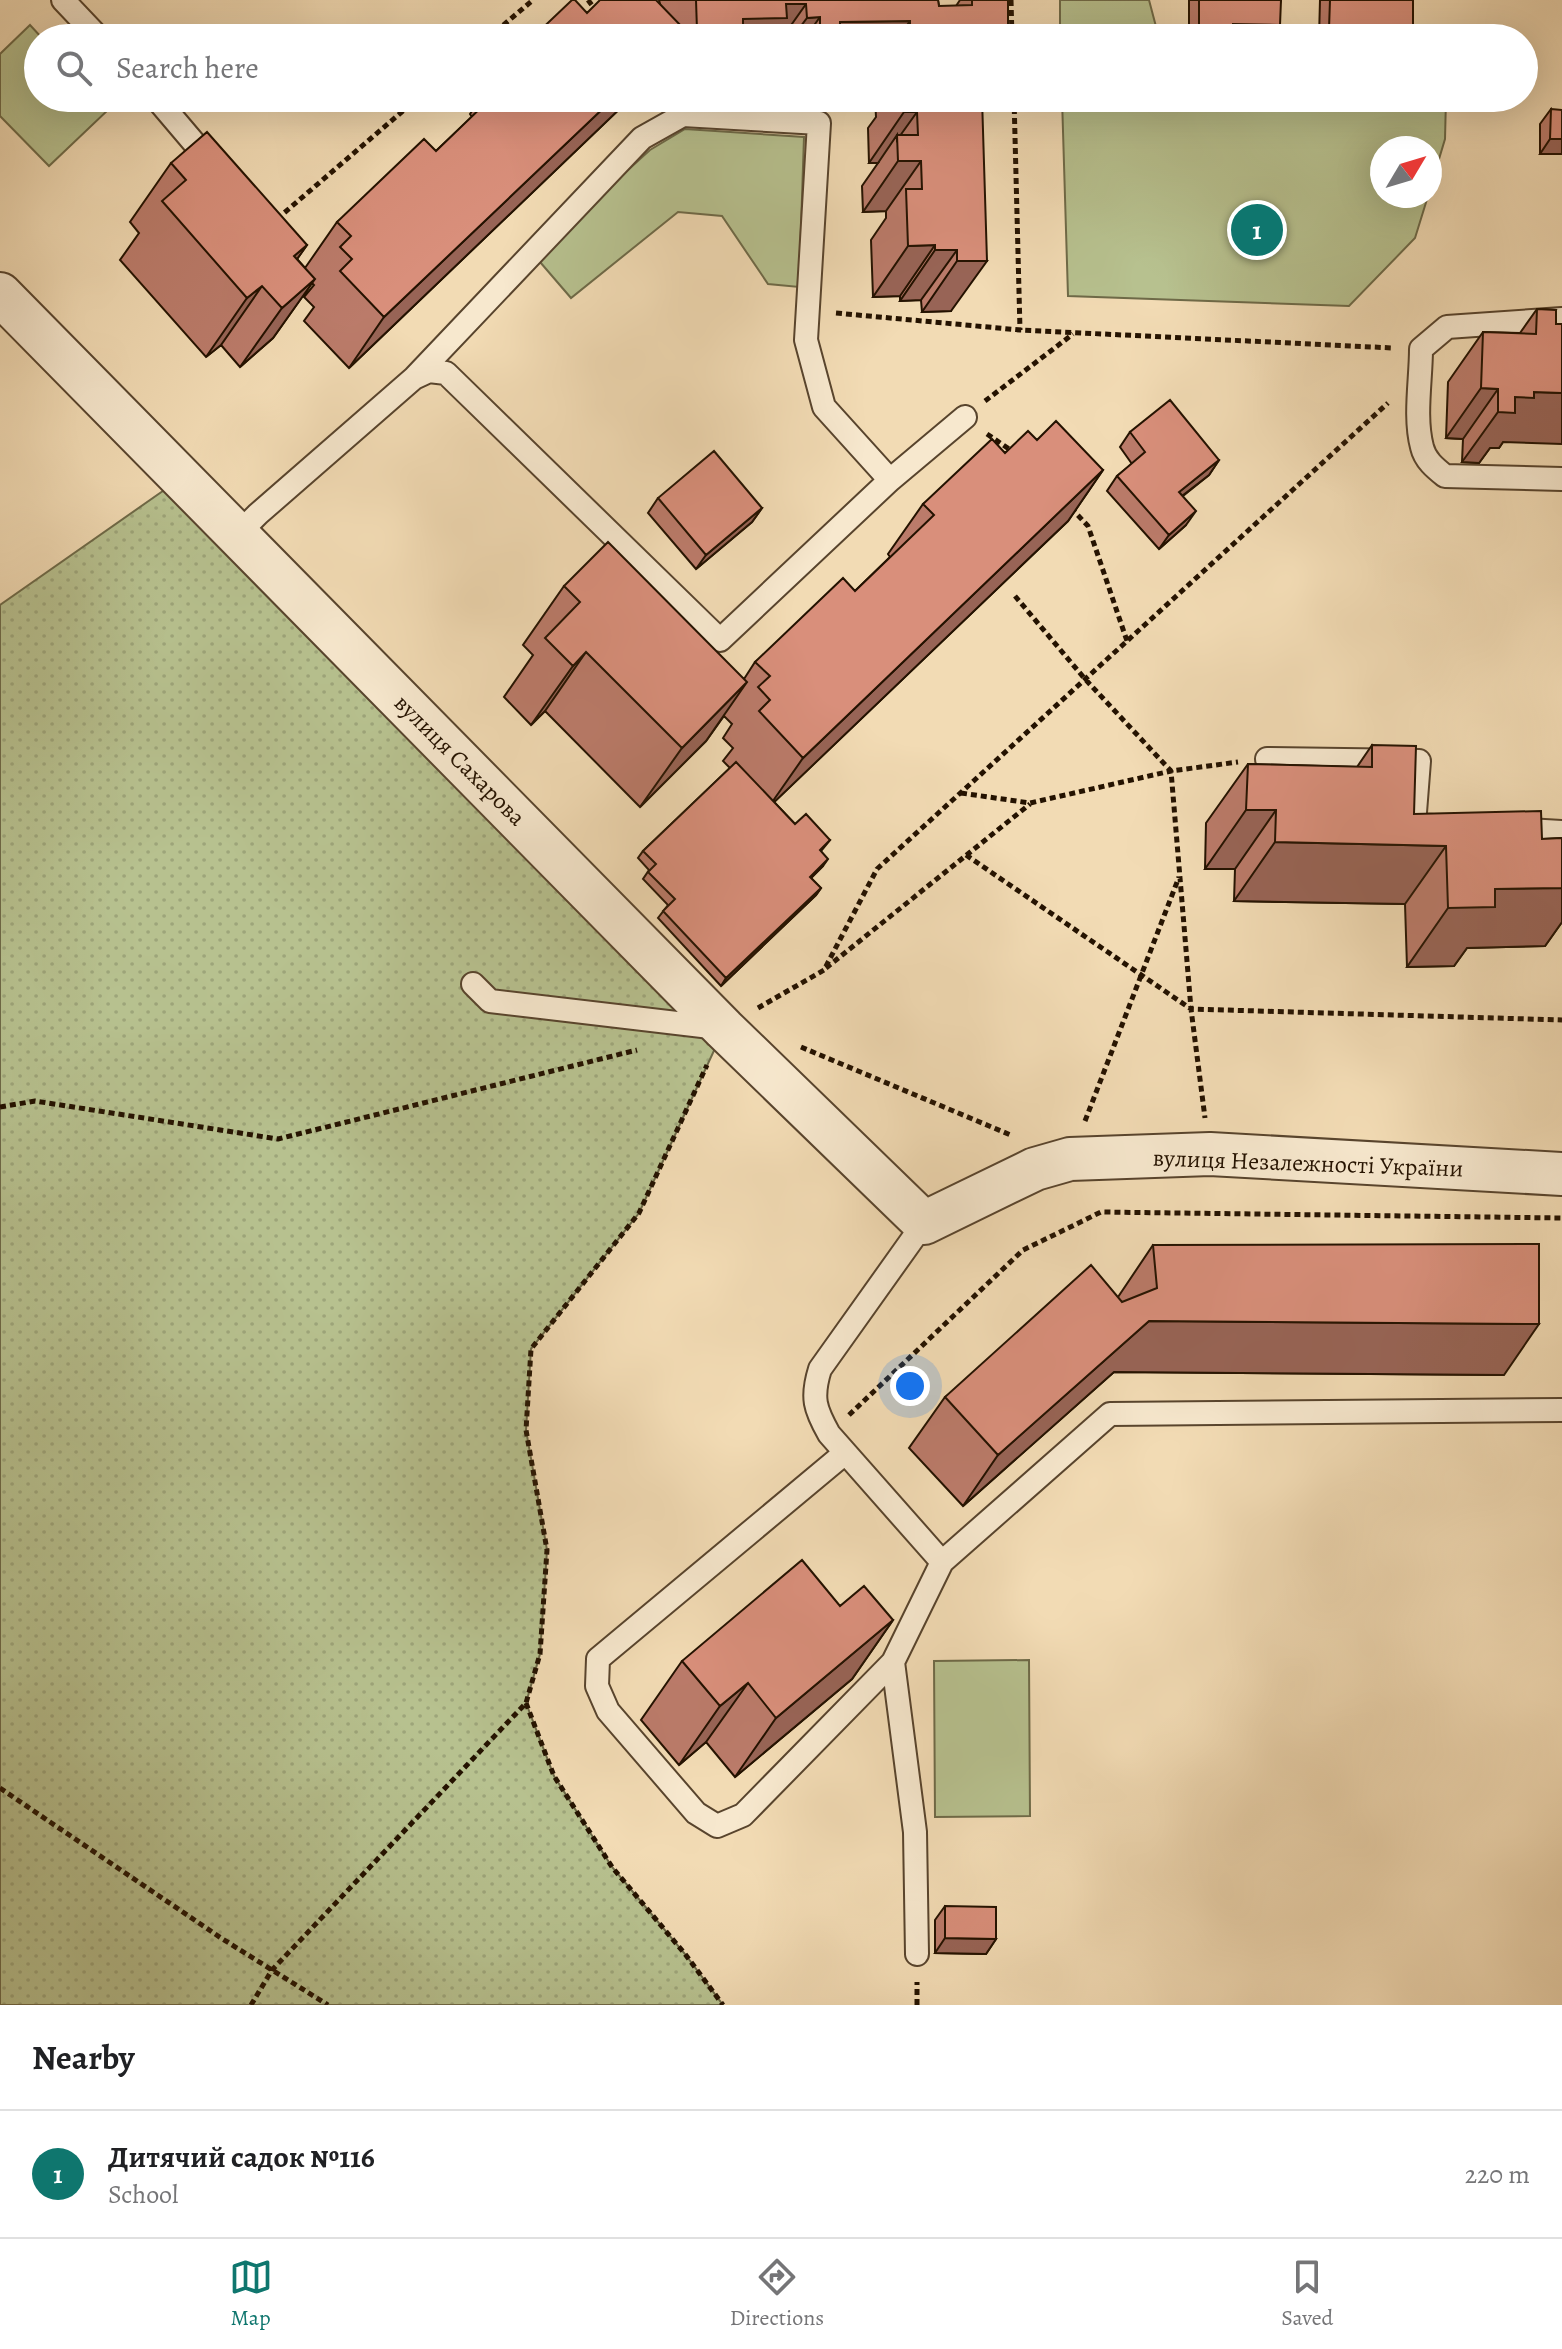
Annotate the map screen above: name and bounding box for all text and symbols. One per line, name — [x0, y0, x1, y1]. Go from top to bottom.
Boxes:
search box — [24, 24, 1538, 112]
icon: search — [52, 46, 96, 90]
text: Search here — [116, 48, 259, 88]
north arrow — [1370, 136, 1442, 208]
pin: 1 — [1231, 200, 1283, 260]
street label: вулиця Сахарова — [387, 687, 533, 833]
street label: вулиця Незалежності України — [1152, 1142, 1464, 1184]
your location — [890, 1366, 930, 1406]
text: Nearby — [32, 2034, 135, 2081]
text: Дитячий садок №116 — [108, 2137, 375, 2177]
text: 1 — [53, 2157, 63, 2192]
text: 220 m — [1465, 2157, 1530, 2192]
text: School — [108, 2177, 178, 2212]
tab: Map — [229, 2255, 273, 2333]
tab: Directions — [730, 2255, 824, 2333]
tab: Saved — [1281, 2255, 1333, 2333]

